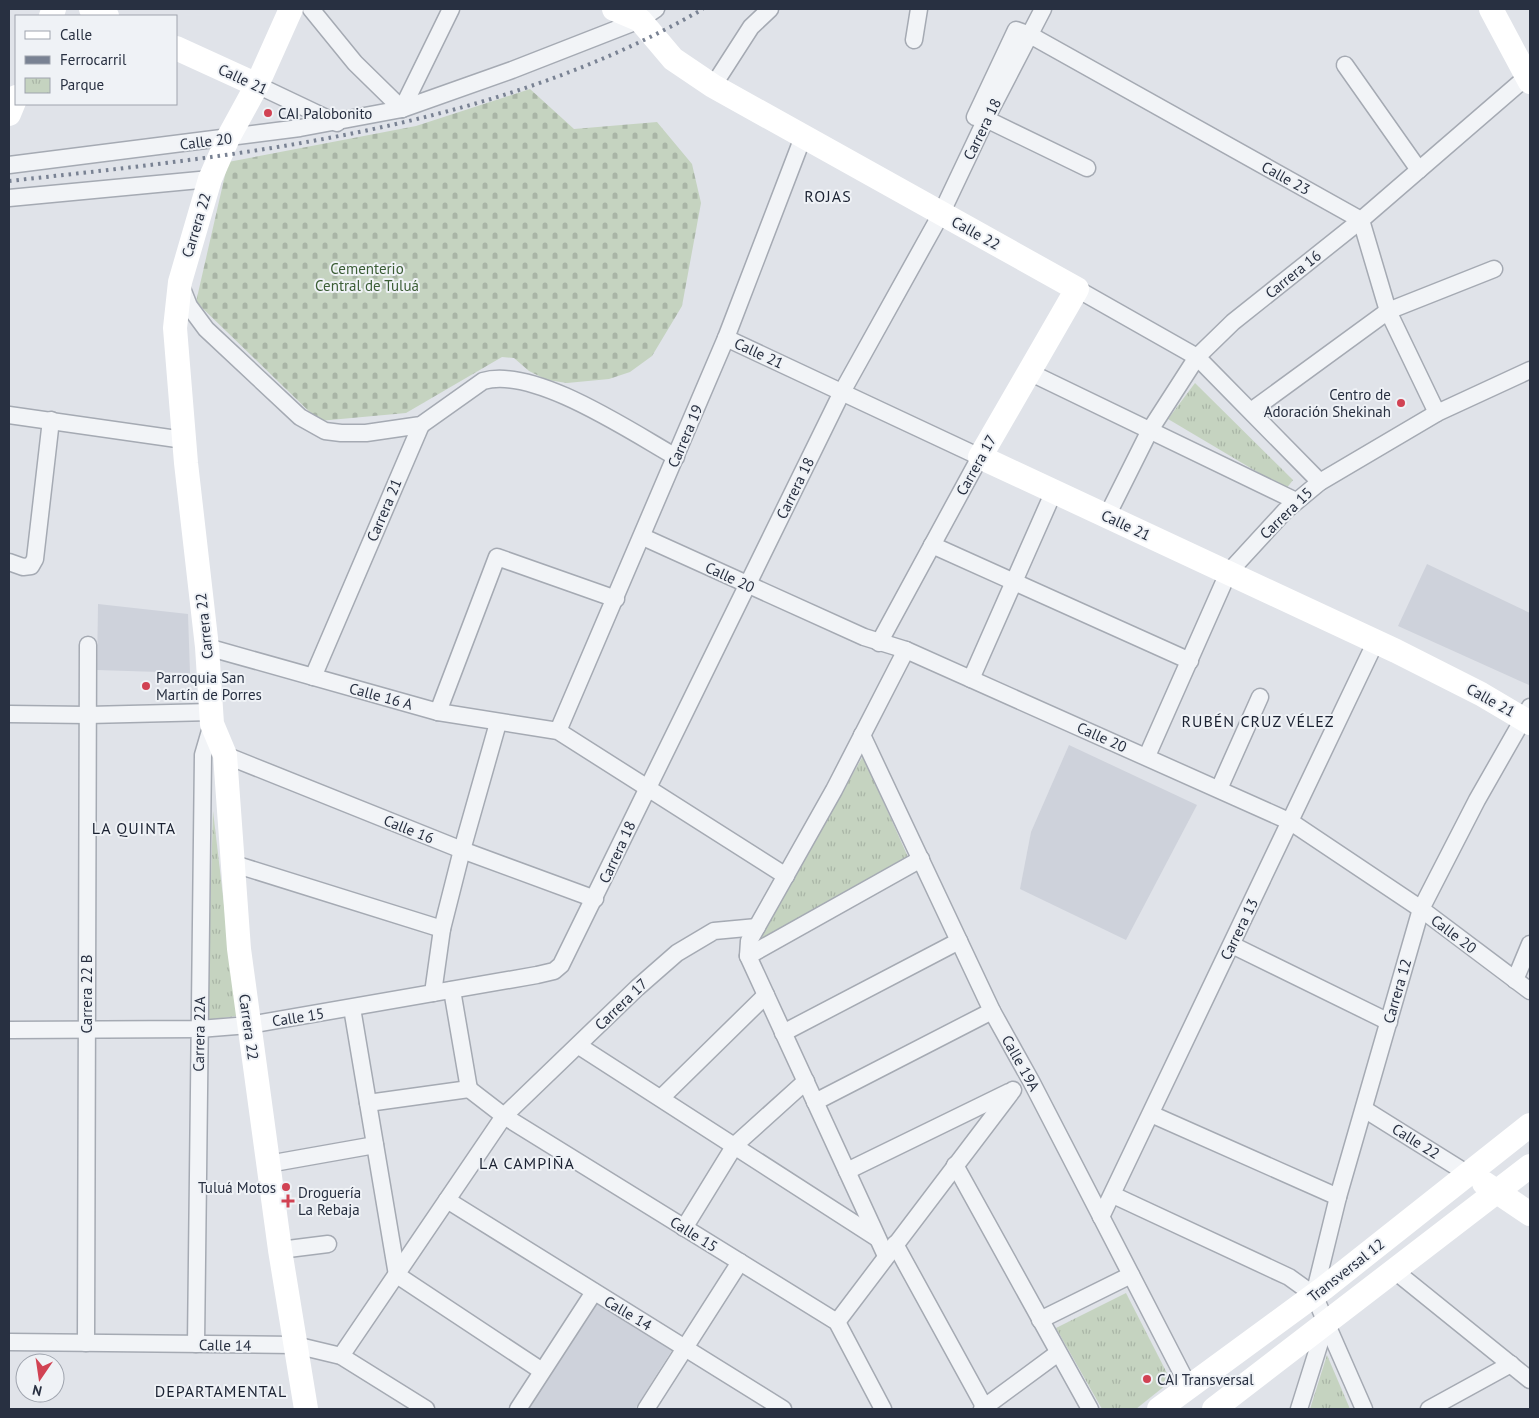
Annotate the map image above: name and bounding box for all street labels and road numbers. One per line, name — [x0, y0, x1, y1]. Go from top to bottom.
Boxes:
street label: Calle 21 — [215, 59, 271, 99]
street label: Carrera 18 — [959, 95, 1005, 163]
street label: Calle 20 — [179, 128, 233, 154]
street label: Calle 23 — [1258, 157, 1314, 199]
street label: Carrera 22 — [177, 190, 215, 260]
street label: Calle 22 — [948, 212, 1004, 254]
street label: Carrera 16 — [1261, 246, 1325, 302]
street label: Calle 21 — [731, 333, 787, 373]
street label: Carrera 19 — [663, 402, 707, 470]
street label: Carrera 17 — [952, 431, 1000, 499]
street label: Carrera 18 — [772, 454, 818, 522]
street label: Carrera 21 — [362, 476, 406, 544]
street label: Carrera 15 — [1255, 483, 1317, 543]
street label: Calle 21 — [1098, 505, 1154, 545]
street label: Calle 20 — [702, 557, 758, 597]
street label: Carrera 22 — [191, 592, 217, 660]
street label: Calle 16 A — [347, 678, 415, 714]
street label: Calle 21 — [1463, 679, 1519, 721]
street label: Calle 20 — [1074, 718, 1130, 756]
street label: Calle 16 — [381, 810, 437, 848]
street label: Carrera 18 — [594, 818, 640, 886]
street label: Carrera 13 — [1216, 895, 1262, 963]
street label: Calle 20 — [1427, 911, 1481, 957]
street label: Carrera 22 B — [77, 954, 96, 1034]
street label: Carrera 12 — [1379, 956, 1415, 1026]
street label: Carrera 17 — [590, 974, 652, 1034]
street label: Carrera 22 — [235, 993, 263, 1061]
street label: Carrera 22A — [189, 996, 209, 1072]
street label: Calle 15 — [271, 1004, 325, 1030]
street label: Calle 19A — [998, 1032, 1044, 1095]
street label: Calle 22 — [1389, 1119, 1443, 1163]
street label: Calle 15 — [667, 1212, 721, 1256]
street label: Transversal 12 — [1304, 1234, 1388, 1306]
street label: Calle 14 — [601, 1291, 655, 1335]
street label: Calle 14 — [199, 1335, 251, 1355]

